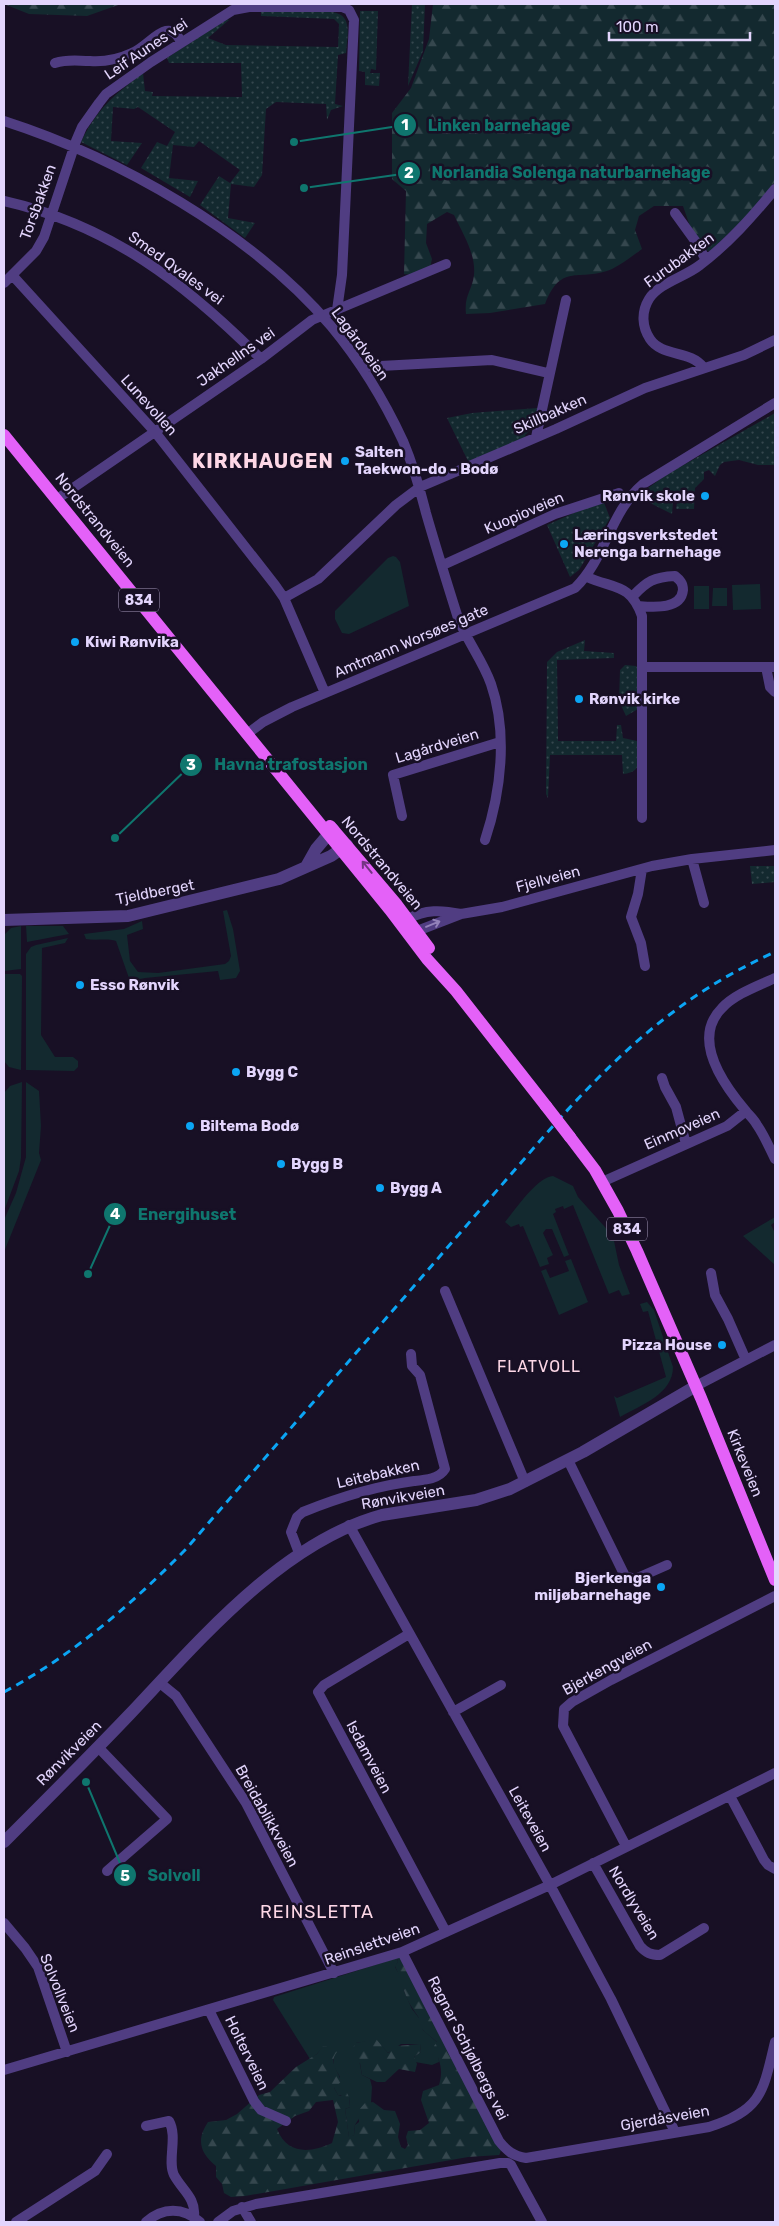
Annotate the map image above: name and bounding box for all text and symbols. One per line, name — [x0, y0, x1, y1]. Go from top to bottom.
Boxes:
scale bar — [609, 10, 750, 42]
street label: Leif Aunes vei — [101, 15, 191, 83]
text: 100 m — [616, 18, 658, 36]
callout: Linken barnehage — [392, 110, 580, 141]
text: 1 — [401, 116, 409, 134]
text: Linken barnehage — [428, 116, 570, 135]
callout: Norlandia Solenga naturbarnehage — [396, 157, 720, 188]
street label: Torsbakken — [16, 162, 60, 242]
text: Norlandia Solenga naturbarnehage — [432, 163, 710, 182]
text: 2 — [404, 164, 414, 182]
street label: Smed Qvales vei — [125, 227, 227, 309]
street label: Furubakken — [640, 229, 718, 291]
street label: Lagårdveien — [327, 304, 393, 384]
street label: Jakhellns vei — [194, 324, 278, 390]
street label: Lunevollen — [117, 371, 181, 439]
street label: Skillbakken — [511, 390, 589, 438]
place label: Salten Taekwon-do - Bodø — [355, 443, 499, 478]
district label: KIRKHAUGEN — [192, 449, 334, 473]
marker: Salten Taekwon-do - Bodø — [339, 455, 351, 467]
street label: Nordstrandveien — [51, 469, 139, 571]
place label: Rønvik skole — [602, 487, 695, 505]
street label: Kuopioveien — [481, 488, 567, 538]
marker: Rønvik skole — [699, 490, 711, 502]
place label: Læringsverkstedet Nerenga barnehage — [574, 526, 721, 561]
marker: Læringsverkstedet Nerenga barnehage — [558, 538, 570, 550]
road number: 834 — [119, 588, 159, 612]
street label: Amtmann Worsøes gate — [331, 600, 491, 682]
place label: Kiwi Rønvika — [85, 633, 179, 651]
marker: Kiwi Rønvika — [69, 636, 81, 648]
place label: Rønvik kirke — [589, 690, 680, 708]
marker: Rønvik kirke — [573, 693, 585, 705]
street label: Lagårdveien — [393, 725, 481, 767]
callout: Havna trafostasjon — [179, 749, 378, 780]
text: Havna trafostasjon — [214, 755, 368, 774]
text: 3 — [186, 756, 196, 774]
street label: Nordstrandveien — [338, 813, 426, 913]
one-way arrow — [361, 861, 372, 874]
street label: Fjellveien — [514, 862, 582, 896]
street label: Tjeldberget — [114, 876, 196, 908]
one-way arrow — [425, 918, 440, 928]
place label: Esso Rønvik — [90, 976, 180, 994]
marker: Esso Rønvik — [74, 979, 86, 991]
place label: Bygg C — [246, 1063, 298, 1081]
marker: Bygg C — [230, 1066, 242, 1078]
street label: Einmoveien — [641, 1104, 723, 1154]
place label: Biltema Bodø — [200, 1117, 299, 1135]
marker: Biltema Bodø — [184, 1120, 196, 1132]
place label: Bygg B — [291, 1155, 343, 1173]
marker: Bygg B — [275, 1158, 287, 1170]
place label: Bygg A — [390, 1179, 442, 1197]
marker: Bygg A — [374, 1182, 386, 1194]
callout: Energihuset — [103, 1199, 246, 1230]
text: 4 — [110, 1205, 120, 1223]
text: Energihuset — [138, 1205, 237, 1224]
road number: 834 — [607, 1218, 647, 1240]
place label: Pizza House — [622, 1336, 712, 1354]
marker: Pizza House — [716, 1339, 728, 1351]
district label: FLATVOLL — [497, 1357, 581, 1376]
street label: Kirkeveien — [723, 1427, 767, 1499]
street label: Leitebakken — [335, 1456, 421, 1492]
street label: Rønvikveien — [360, 1481, 446, 1513]
place label: Bjerkenga miljøbarnehage — [534, 1569, 651, 1604]
marker: Bjerkenga miljøbarnehage — [655, 1581, 667, 1593]
street label: Bjerkengveien — [559, 1635, 655, 1699]
street label: Rønvikveien — [33, 1717, 105, 1789]
street label: Isdamveien — [342, 1718, 396, 1796]
street label: Breidablikkveien — [231, 1762, 303, 1870]
street label: Leiteveien — [505, 1783, 555, 1855]
callout: Solvoll — [112, 1860, 210, 1891]
street label: Nordlyveien — [605, 1863, 663, 1943]
text: Solvoll — [147, 1866, 201, 1885]
text: 5 — [120, 1867, 130, 1885]
district label: REINSLETTA — [260, 1901, 374, 1923]
street label: Reinslettveien — [322, 1919, 422, 1969]
street label: Solvollveien — [36, 1951, 84, 2035]
street label: Ragnar Schjølbergs vei — [424, 1973, 512, 2123]
street label: Holterveien — [221, 2013, 273, 2093]
street label: Gjerdåsveien — [619, 2101, 711, 2135]

